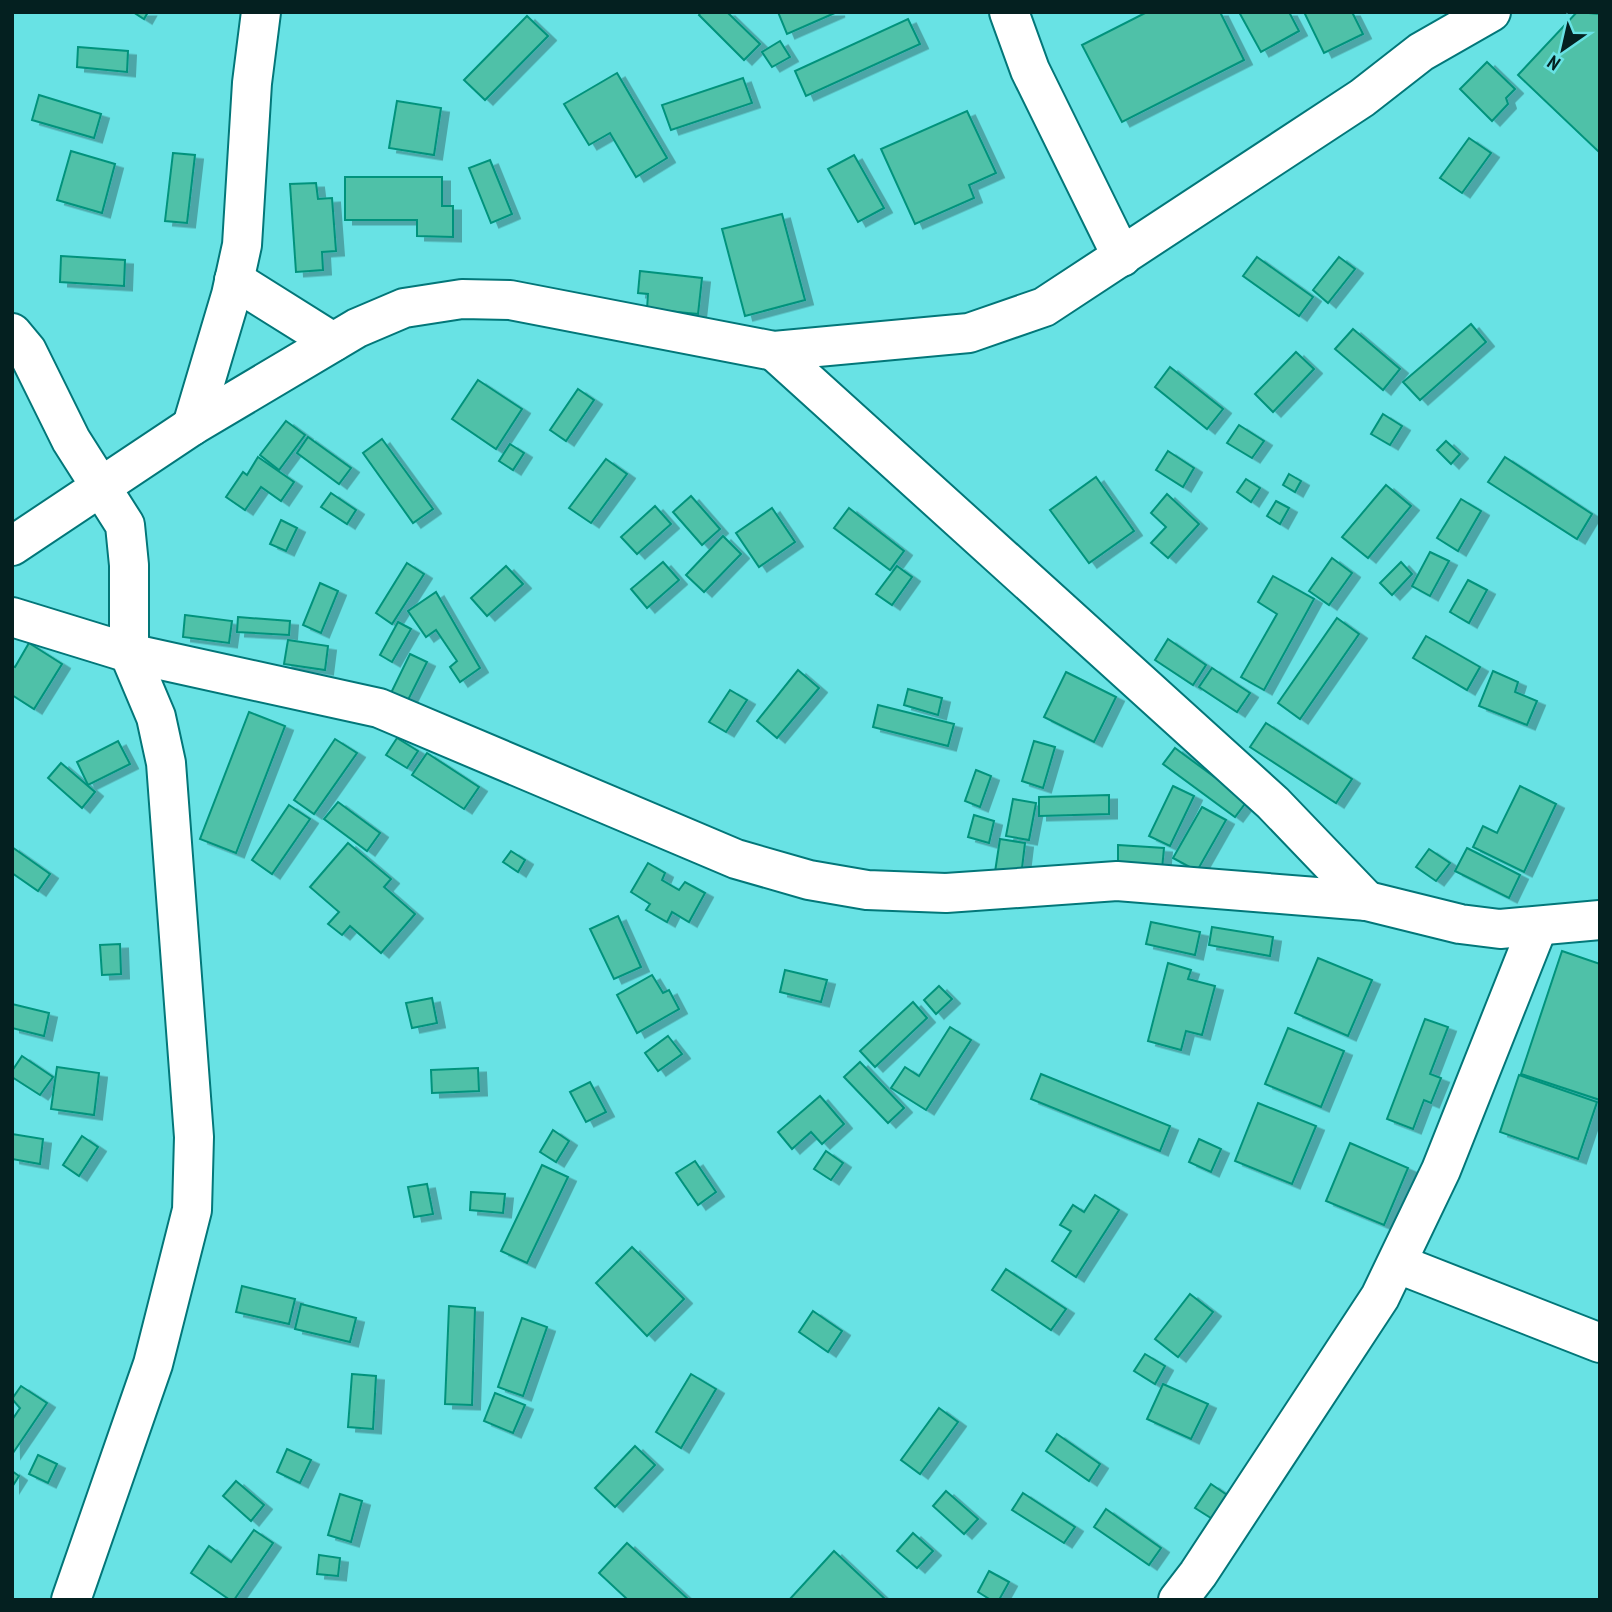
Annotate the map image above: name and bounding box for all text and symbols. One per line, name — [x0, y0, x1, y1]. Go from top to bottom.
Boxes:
north arrow — [1528, 14, 1598, 84]
text: N — [1543, 50, 1564, 76]

